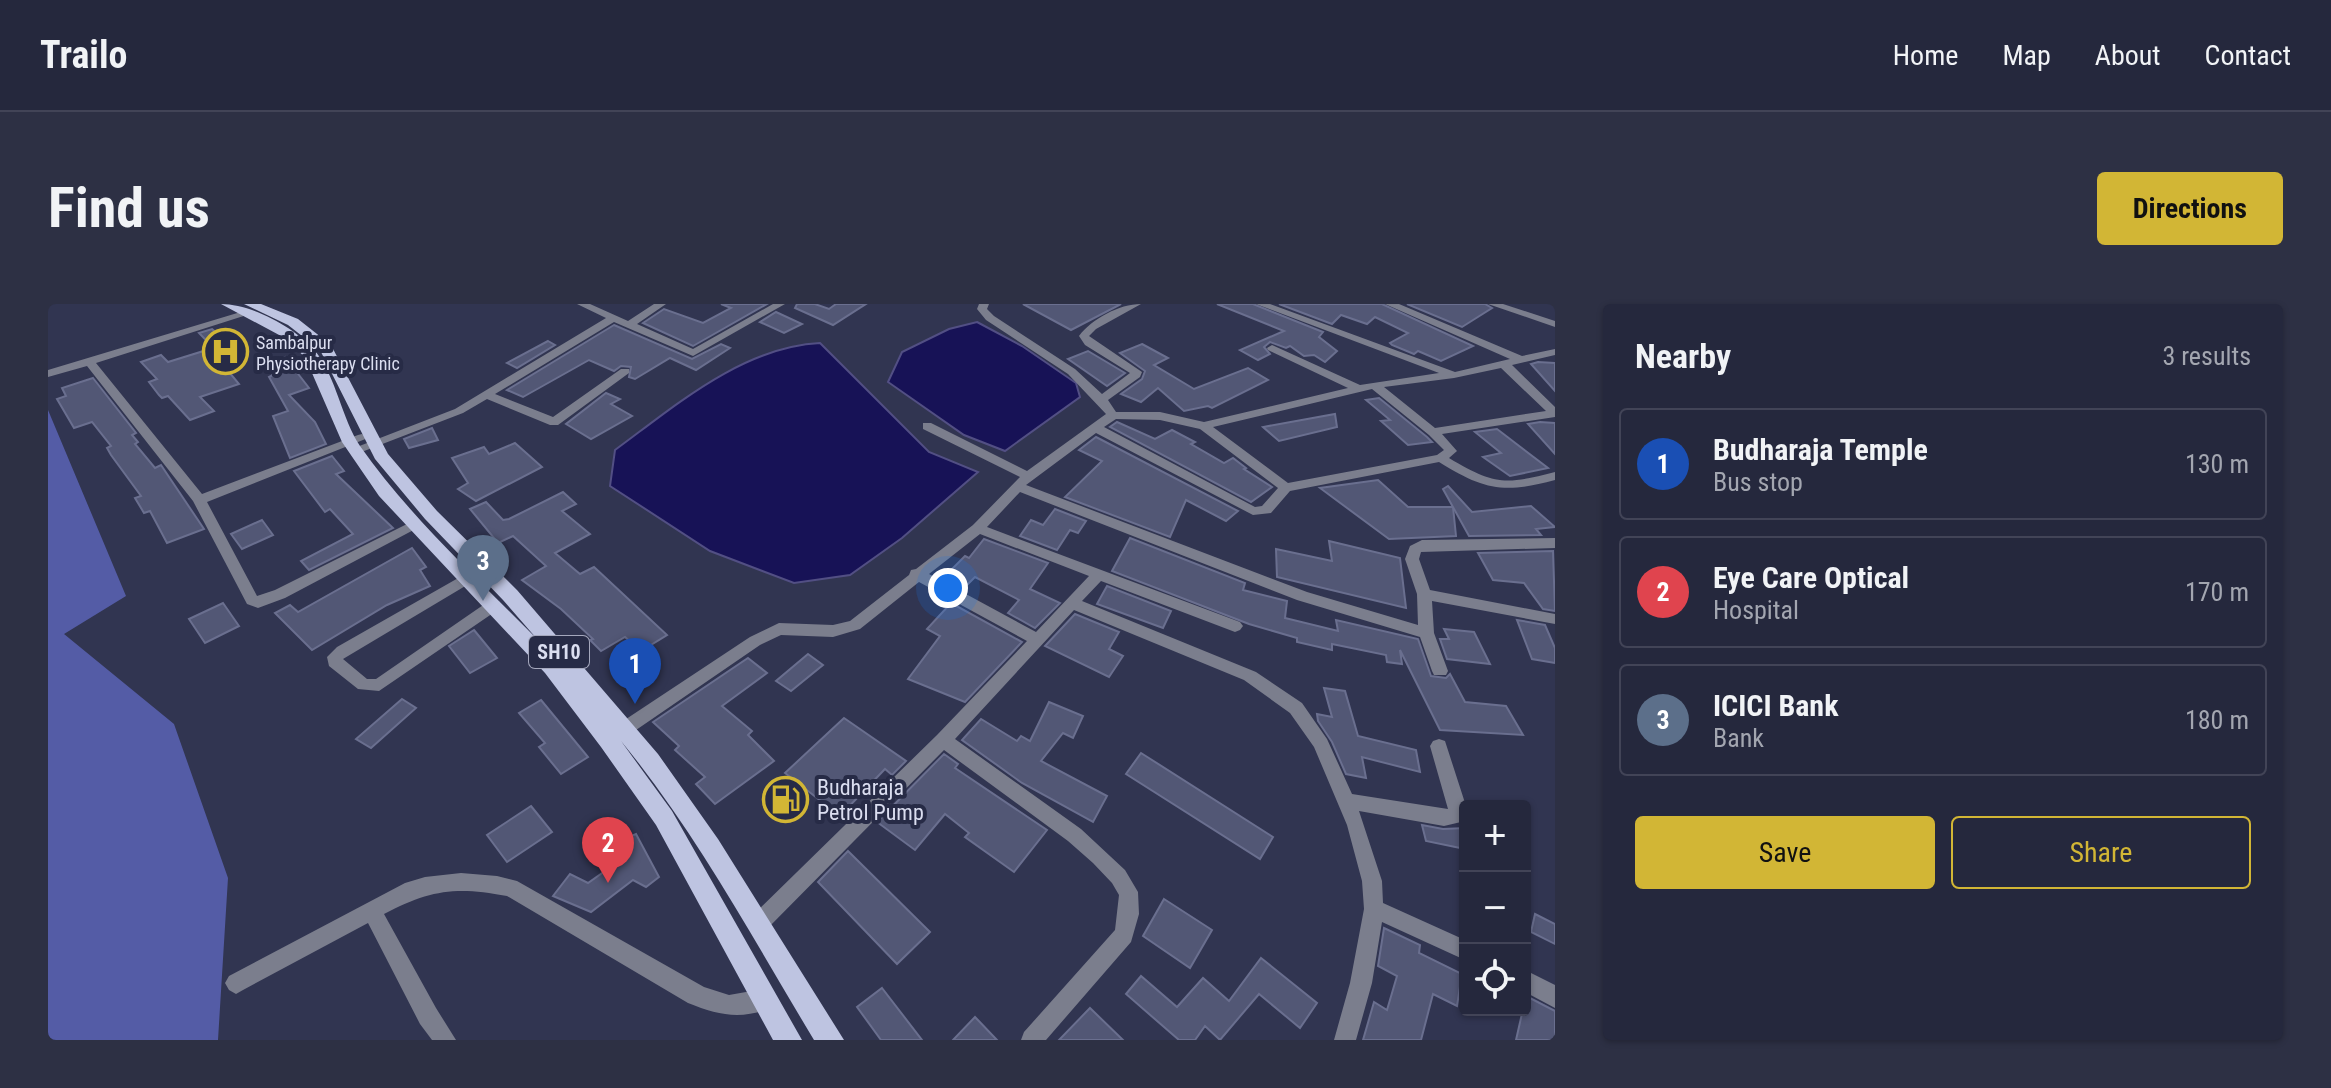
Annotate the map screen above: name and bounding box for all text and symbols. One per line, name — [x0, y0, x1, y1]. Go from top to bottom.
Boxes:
text: Trailo — [40, 33, 127, 77]
text: Home — [1893, 39, 1958, 72]
text: Map — [2002, 39, 2051, 72]
text: About — [2095, 39, 2161, 72]
text: Contact — [2205, 39, 2291, 72]
button: Directions — [2097, 172, 2283, 245]
text: Find us — [48, 175, 210, 241]
hospital icon: Sambalpur Physiotherapy Clinic — [201, 328, 249, 376]
place label: Sambalpur Physiotherapy Clinic — [256, 332, 400, 374]
text: Nearby — [1635, 336, 1731, 376]
text: 3 results — [2162, 341, 2251, 371]
text: Budharaja Temple — [1713, 432, 1928, 467]
text: 1 — [1656, 449, 1670, 479]
text: 130 m — [2185, 449, 2249, 479]
text: Bus stop — [1713, 467, 1803, 497]
pin: 3 — [457, 535, 509, 601]
text: Eye Care Optical — [1713, 560, 1909, 595]
your location — [928, 568, 968, 608]
text: 2 — [1656, 577, 1670, 607]
text: 170 m — [2185, 577, 2249, 607]
text: Hospital — [1713, 595, 1799, 625]
road number: SH10 — [529, 636, 589, 668]
pin: 1 — [609, 638, 661, 704]
text: ICICI Bank — [1713, 688, 1838, 723]
text: 3 — [1656, 705, 1670, 735]
text: 180 m — [2185, 705, 2249, 735]
text: Bank — [1713, 723, 1764, 753]
place label: Budharaja Petrol Pump — [817, 775, 924, 825]
fuel station icon: Budharaja Petrol Pump — [762, 776, 810, 824]
map controls — [1459, 800, 1531, 1016]
button: + — [1459, 800, 1531, 872]
button: Save — [1635, 816, 1935, 889]
button: Share — [1951, 816, 2251, 889]
pin: 2 — [582, 817, 634, 883]
button: − — [1459, 872, 1531, 944]
button: locate — [1459, 944, 1531, 1016]

